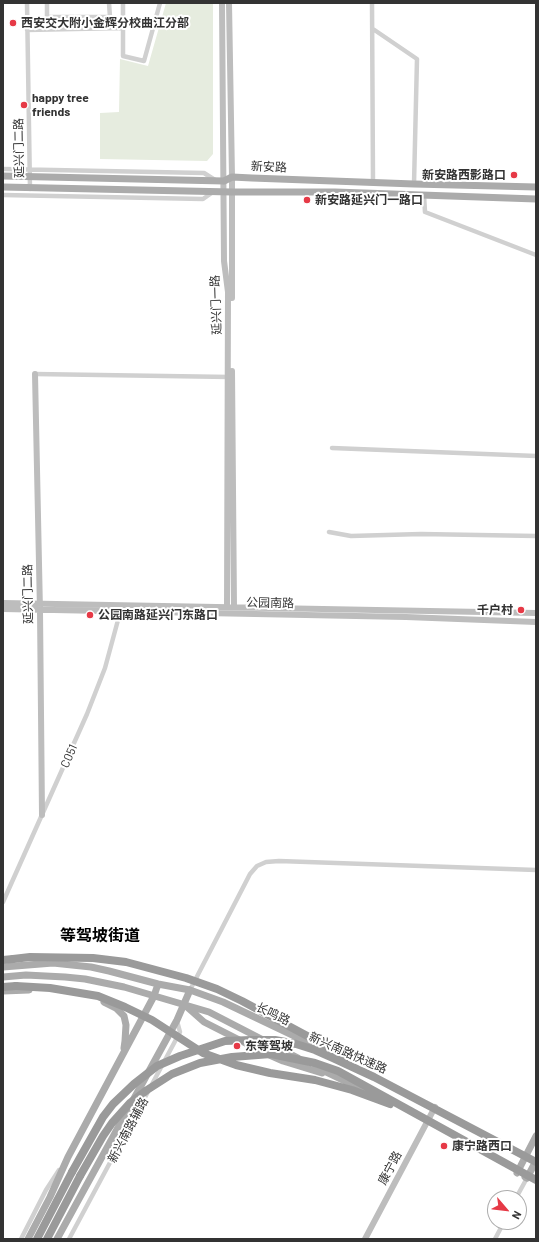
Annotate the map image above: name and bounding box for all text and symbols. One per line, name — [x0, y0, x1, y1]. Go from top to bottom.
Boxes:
place label: 西安交大附小金辉分校曲江分部 — [21, 16, 189, 30]
marker: 西安交大附小金辉分校曲江分部 — [8, 18, 18, 28]
place label: happy tree friends — [32, 91, 89, 119]
marker: happy tree friends — [19, 100, 29, 110]
street label: 延兴门二路 — [11, 118, 27, 178]
street label: 新安路 — [251, 159, 287, 175]
place label: 新安路西影路口 — [422, 168, 506, 182]
marker: 新安路西影路口 — [509, 170, 519, 180]
place label: 新安路延兴门一路口 — [315, 193, 423, 207]
marker: 新安路延兴门一路口 — [302, 195, 312, 205]
street label: 延兴门一路 — [208, 275, 224, 335]
street label: 延兴门二路 — [20, 564, 36, 624]
street label: 公园南路 — [246, 595, 294, 611]
place label: 千户村 — [477, 603, 513, 617]
marker: 千户村 — [516, 605, 526, 615]
place label: 公园南路延兴门东路口 — [98, 608, 218, 622]
marker: 公园南路延兴门东路口 — [85, 610, 95, 620]
street label: C051 — [58, 742, 80, 770]
district label: 等驾坡街道 — [60, 926, 140, 946]
street label: 长鸣路 — [254, 1000, 292, 1028]
street label: 新兴南路快速路 — [307, 1029, 389, 1077]
place label: 东等驾坡 — [245, 1039, 293, 1053]
marker: 东等驾坡 — [232, 1041, 242, 1051]
street label: 新兴南路辅路 — [105, 1095, 151, 1165]
place label: 康宁路西口 — [452, 1139, 512, 1153]
marker: 康宁路西口 — [439, 1141, 449, 1151]
street label: 康宁路 — [375, 1149, 405, 1187]
north arrow — [487, 1190, 527, 1230]
text: N — [510, 1209, 525, 1222]

